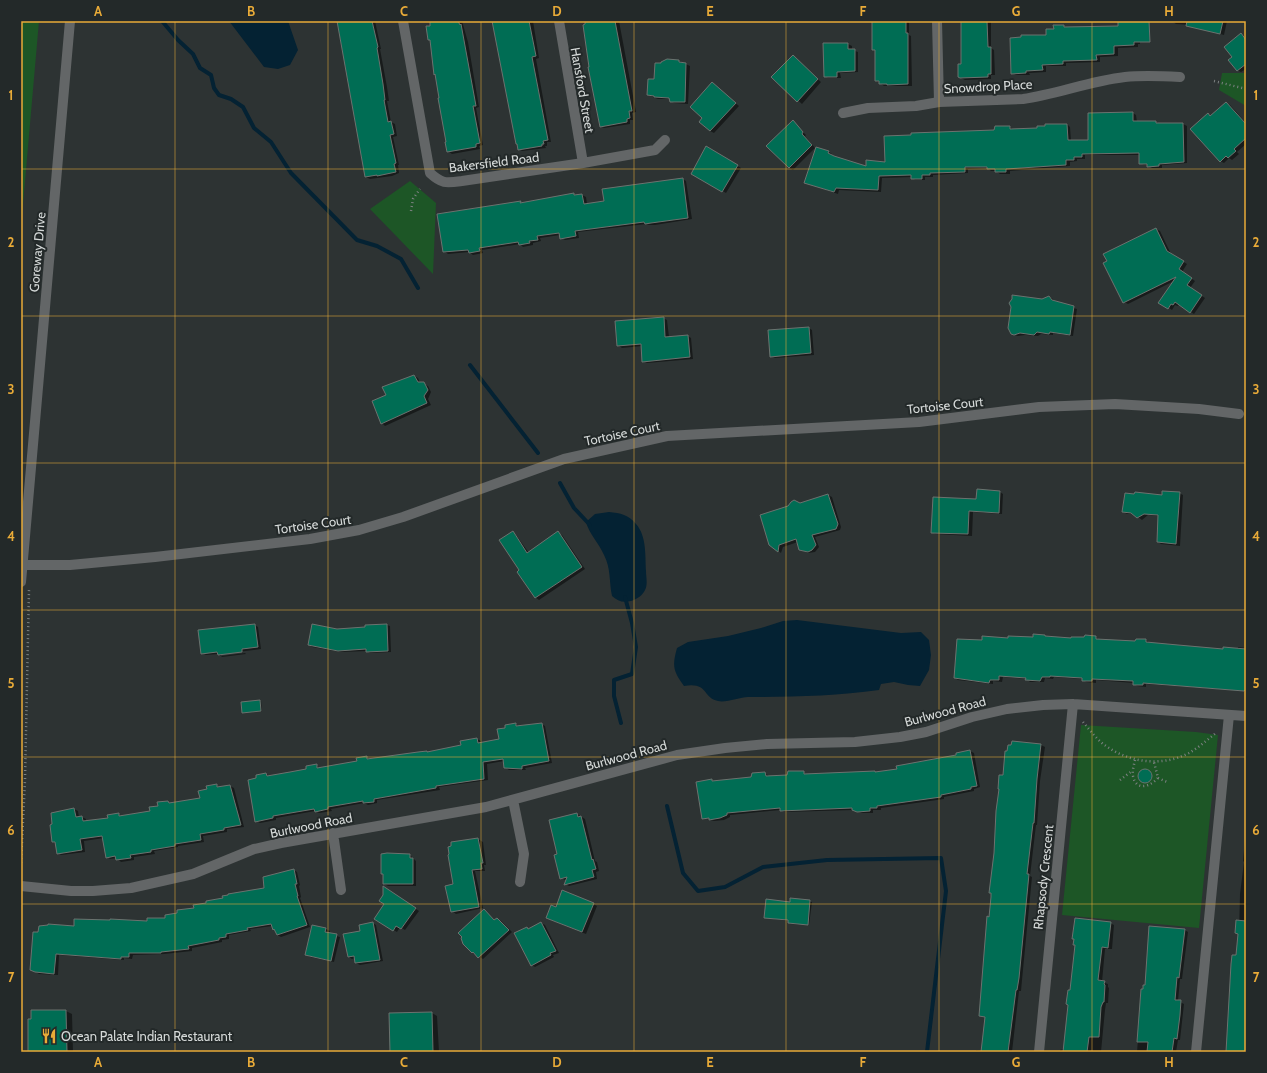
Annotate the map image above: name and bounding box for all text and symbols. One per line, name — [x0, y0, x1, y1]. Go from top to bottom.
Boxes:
text: A — [94, 3, 103, 19]
text: B — [247, 3, 255, 19]
text: C — [400, 3, 408, 19]
text: D — [552, 3, 562, 19]
text: E — [706, 3, 714, 19]
text: F — [860, 3, 867, 19]
text: G — [1012, 3, 1021, 19]
text: H — [1164, 3, 1174, 19]
street label: Hansford Street — [568, 46, 599, 135]
street label: Snowdrop Place — [943, 76, 1033, 96]
text: 1 — [9, 87, 13, 103]
text: 1 — [1254, 87, 1258, 103]
street label: Bakersfield Road — [448, 149, 540, 175]
street label: Goreway Drive — [26, 211, 49, 293]
text: 2 — [8, 234, 15, 250]
text: 2 — [1253, 234, 1260, 250]
text: 3 — [7, 381, 15, 397]
text: 3 — [1252, 381, 1260, 397]
street label: Tortoise Court — [906, 393, 985, 417]
street label: Tortoise Court — [583, 417, 662, 449]
street label: Tortoise Court — [274, 511, 353, 537]
text: 4 — [7, 528, 15, 544]
text: 4 — [1252, 528, 1260, 544]
text: 5 — [8, 675, 15, 691]
text: 5 — [1253, 675, 1260, 691]
street label: Burlwood Road — [903, 692, 987, 730]
street label: Burlwood Road — [584, 736, 668, 774]
street label: Burlwood Road — [268, 809, 354, 841]
text: 6 — [7, 822, 15, 838]
text: 6 — [1252, 822, 1260, 838]
street label: Rhapsody Crescent — [1030, 823, 1057, 930]
text: 7 — [8, 969, 15, 985]
text: 7 — [1253, 969, 1260, 985]
restaurant icon: Ocean Palate Indian Restaurant — [40, 1027, 58, 1045]
place label: Ocean Palate Indian Restaurant — [61, 1028, 233, 1044]
text: A — [94, 1054, 103, 1070]
text: B — [247, 1054, 255, 1070]
text: C — [400, 1054, 408, 1070]
text: D — [552, 1054, 562, 1070]
text: E — [706, 1054, 714, 1070]
text: F — [860, 1054, 867, 1070]
text: G — [1012, 1054, 1021, 1070]
text: H — [1164, 1054, 1174, 1070]

